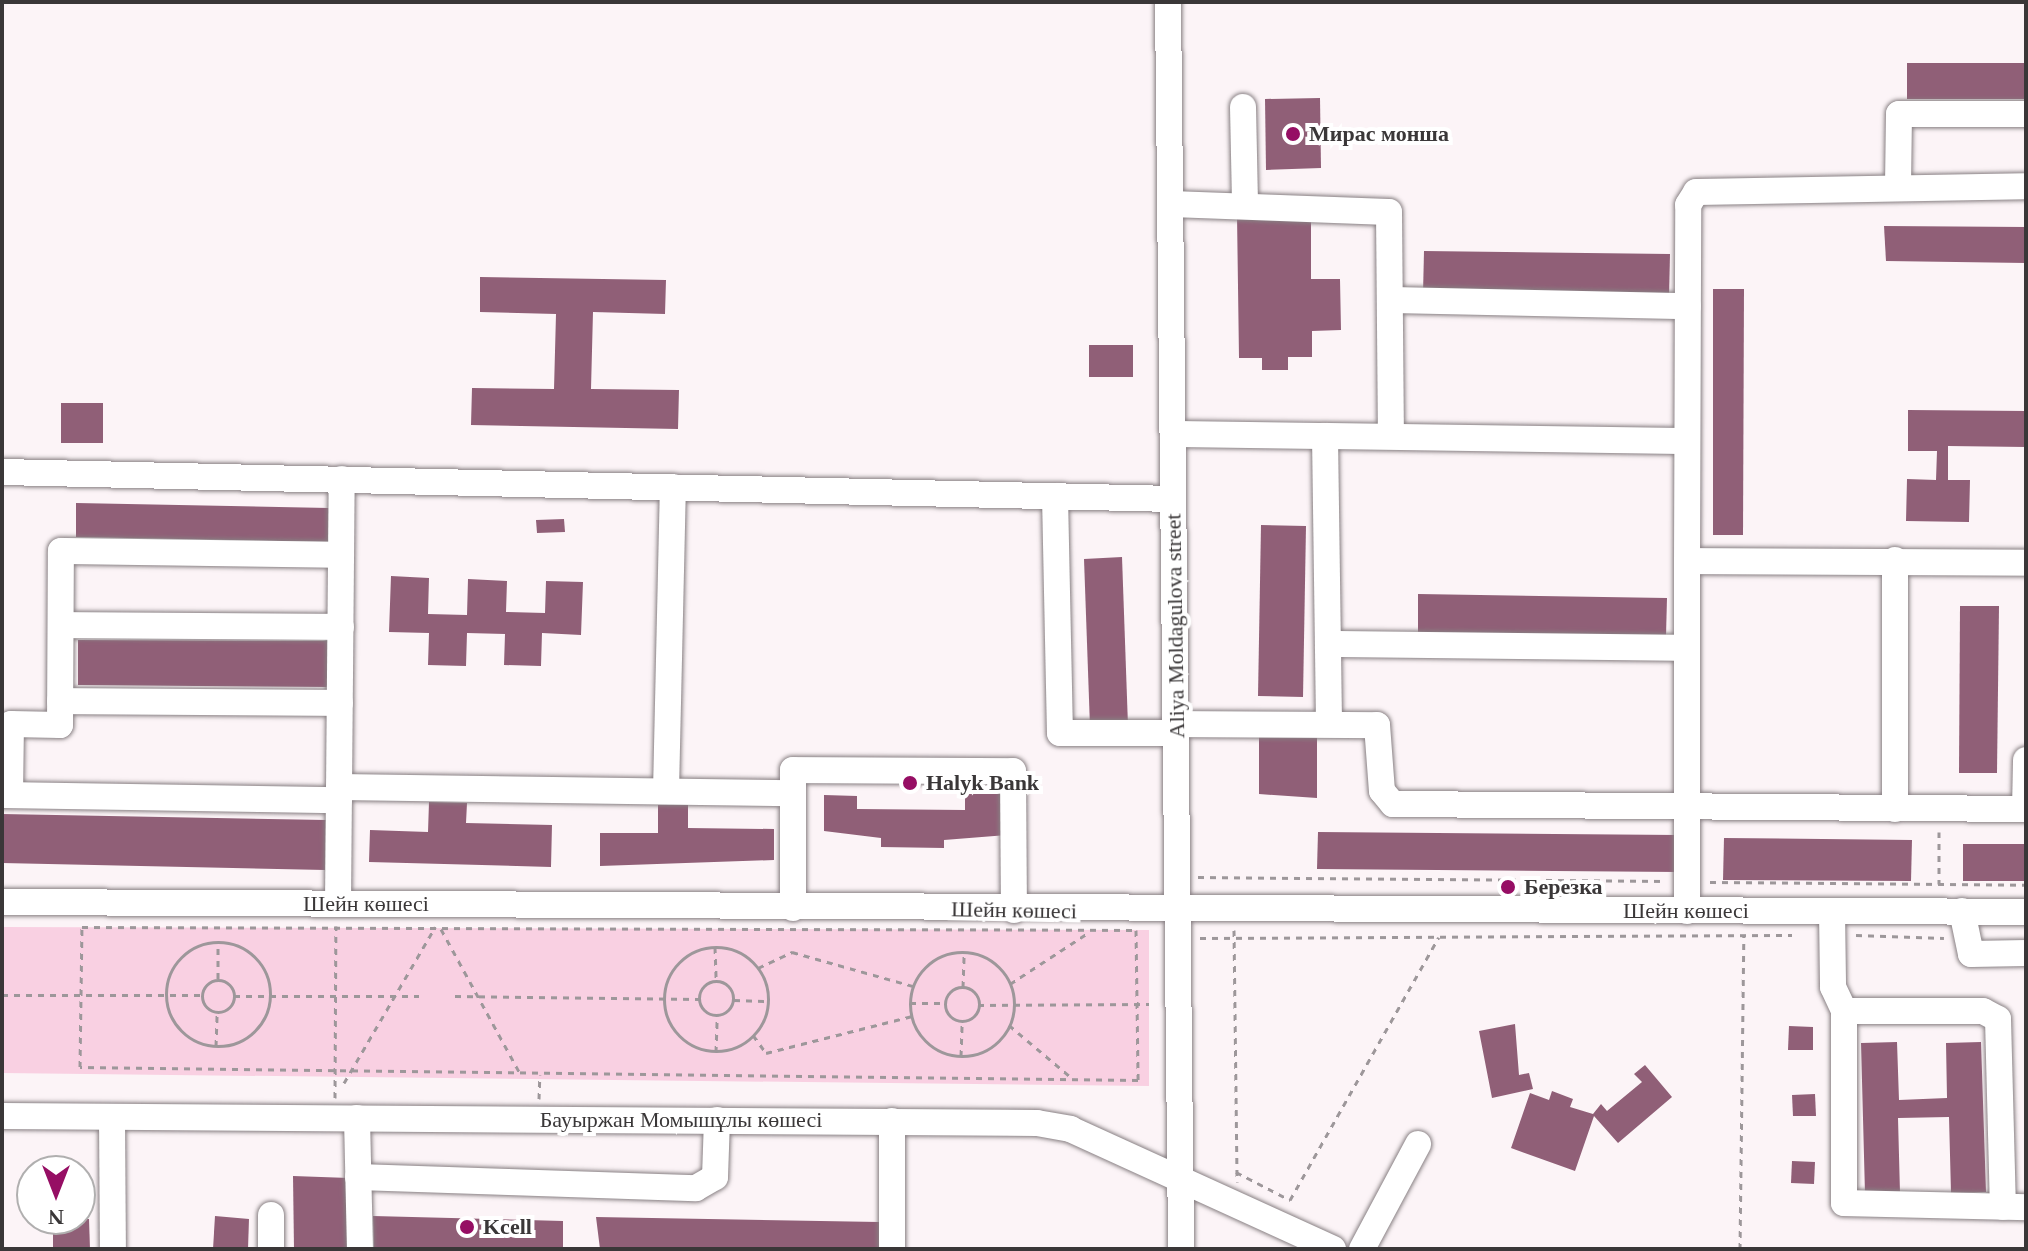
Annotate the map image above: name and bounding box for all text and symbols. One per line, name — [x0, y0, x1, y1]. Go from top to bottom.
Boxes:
place label: Мирас монша — [1309, 121, 1449, 147]
marker: Мирас монша — [1284, 125, 1302, 143]
street label: Aliya Moldagulova street — [1160, 513, 1190, 739]
place label: Halyk Bank — [926, 770, 1039, 796]
marker: Halyk Bank — [901, 774, 919, 792]
place label: Березка — [1524, 874, 1602, 900]
marker: Березка — [1499, 878, 1517, 896]
street label: Шейн көшесі — [303, 891, 429, 917]
street label: Шейн көшесі — [951, 896, 1077, 924]
street label: Шейн көшесі — [1623, 898, 1749, 924]
street label: Бауыржан Момышұлы көшесі — [540, 1107, 822, 1133]
north arrow — [16, 1155, 96, 1235]
text: N — [48, 1205, 64, 1230]
place label: Kcell — [483, 1214, 532, 1240]
marker: Kcell — [458, 1218, 476, 1236]

